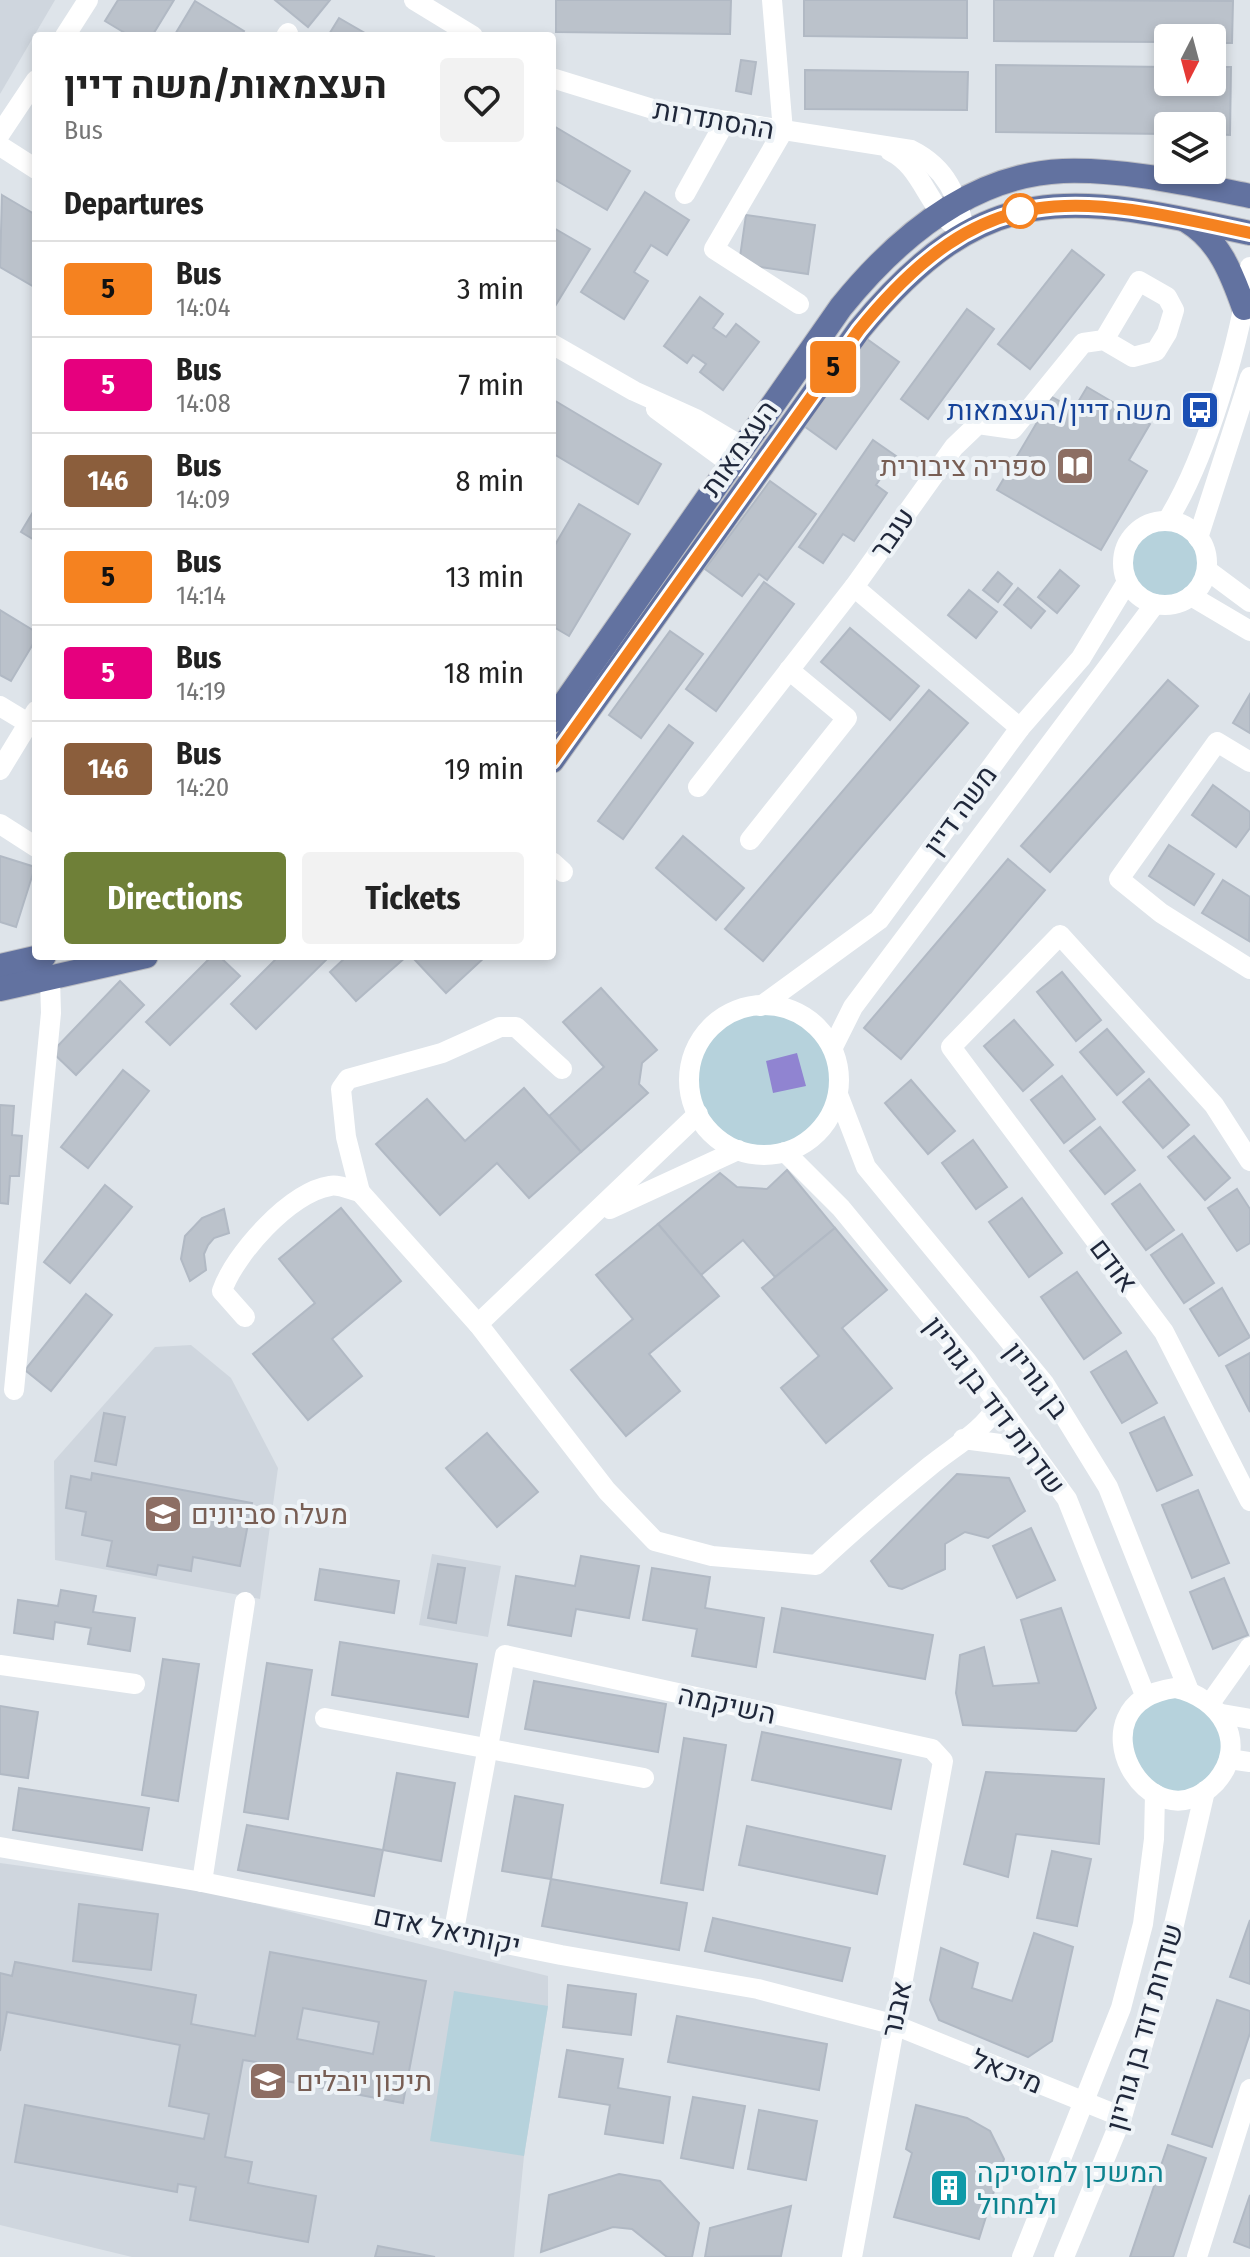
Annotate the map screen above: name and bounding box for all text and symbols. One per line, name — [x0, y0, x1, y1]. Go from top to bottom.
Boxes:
north arrow — [1154, 24, 1226, 96]
map controls — [1154, 24, 1226, 184]
button: heart — [440, 58, 524, 142]
text: העצמאות/משה דיין — [64, 62, 387, 108]
street label: ההסתדרות — [651, 93, 777, 146]
button: layers — [1154, 112, 1226, 184]
text: Bus — [64, 115, 103, 146]
text: Departures — [64, 186, 204, 222]
unlabelled marker — [1003, 194, 1037, 228]
text: Bus — [176, 256, 221, 292]
text: 3 min — [457, 271, 524, 307]
text: 5 — [101, 272, 115, 305]
text: 14:04 — [176, 292, 230, 323]
line badge: 5 — [807, 341, 859, 393]
text: 5 — [826, 350, 840, 383]
text: Bus — [176, 352, 221, 388]
text: 7 min — [458, 367, 524, 403]
text: 5 — [101, 368, 115, 401]
text: 14:08 — [176, 388, 231, 419]
bus stop icon: משה דיין/העצמאות — [1179, 389, 1221, 431]
street label: העצמאות — [695, 394, 784, 503]
place label: משה דיין/העצמאות — [947, 394, 1172, 427]
library icon: ספריה ציבורית — [1054, 445, 1096, 487]
text: Bus — [176, 448, 221, 484]
place label: ספריה ציבורית — [880, 450, 1047, 483]
text: 8 min — [456, 463, 524, 499]
text: 146 — [88, 464, 128, 497]
text: 14:09 — [176, 484, 230, 515]
street label: ענבר — [863, 501, 922, 565]
text: Bus — [176, 544, 221, 580]
text: 13 min — [445, 559, 524, 595]
text: 5 — [101, 560, 115, 593]
text: 14:14 — [176, 580, 226, 611]
text: Bus — [176, 640, 221, 676]
text: 18 min — [444, 655, 524, 691]
text: 5 — [101, 656, 115, 689]
text: 14:19 — [176, 676, 226, 707]
text: Bus — [176, 736, 221, 772]
text: 19 min — [444, 751, 524, 787]
text: 146 — [88, 752, 128, 785]
street label: משה דיין — [917, 759, 1004, 861]
text: 14:20 — [176, 772, 229, 803]
button: Directions — [64, 852, 286, 944]
button: Tickets — [302, 852, 524, 944]
street label: אודם — [1083, 1232, 1144, 1299]
street label: שדרות דוד בן גוריון — [917, 1310, 1072, 1501]
street label: בן גוריון — [997, 1336, 1076, 1425]
school or university icon: מעלה סביונים — [142, 1493, 184, 1535]
place label: מעלה סביונים — [191, 1498, 348, 1531]
street label: השיקמה — [675, 1678, 779, 1731]
street label: יקותיאל אדם — [370, 1899, 523, 1962]
street label: שדרות דוד בן גוריון — [1099, 1920, 1190, 2134]
street label: אבנר — [874, 1978, 919, 2040]
street label: מיכאל — [967, 2042, 1047, 2101]
school or university icon: תיכון יובלים — [247, 2060, 289, 2102]
place label: תיכון יובלים — [296, 2065, 432, 2098]
place label: המשכן למוסיקה ולמחול — [977, 2156, 1164, 2221]
building icon: המשכן למוסיקה ולמחול — [928, 2167, 970, 2209]

